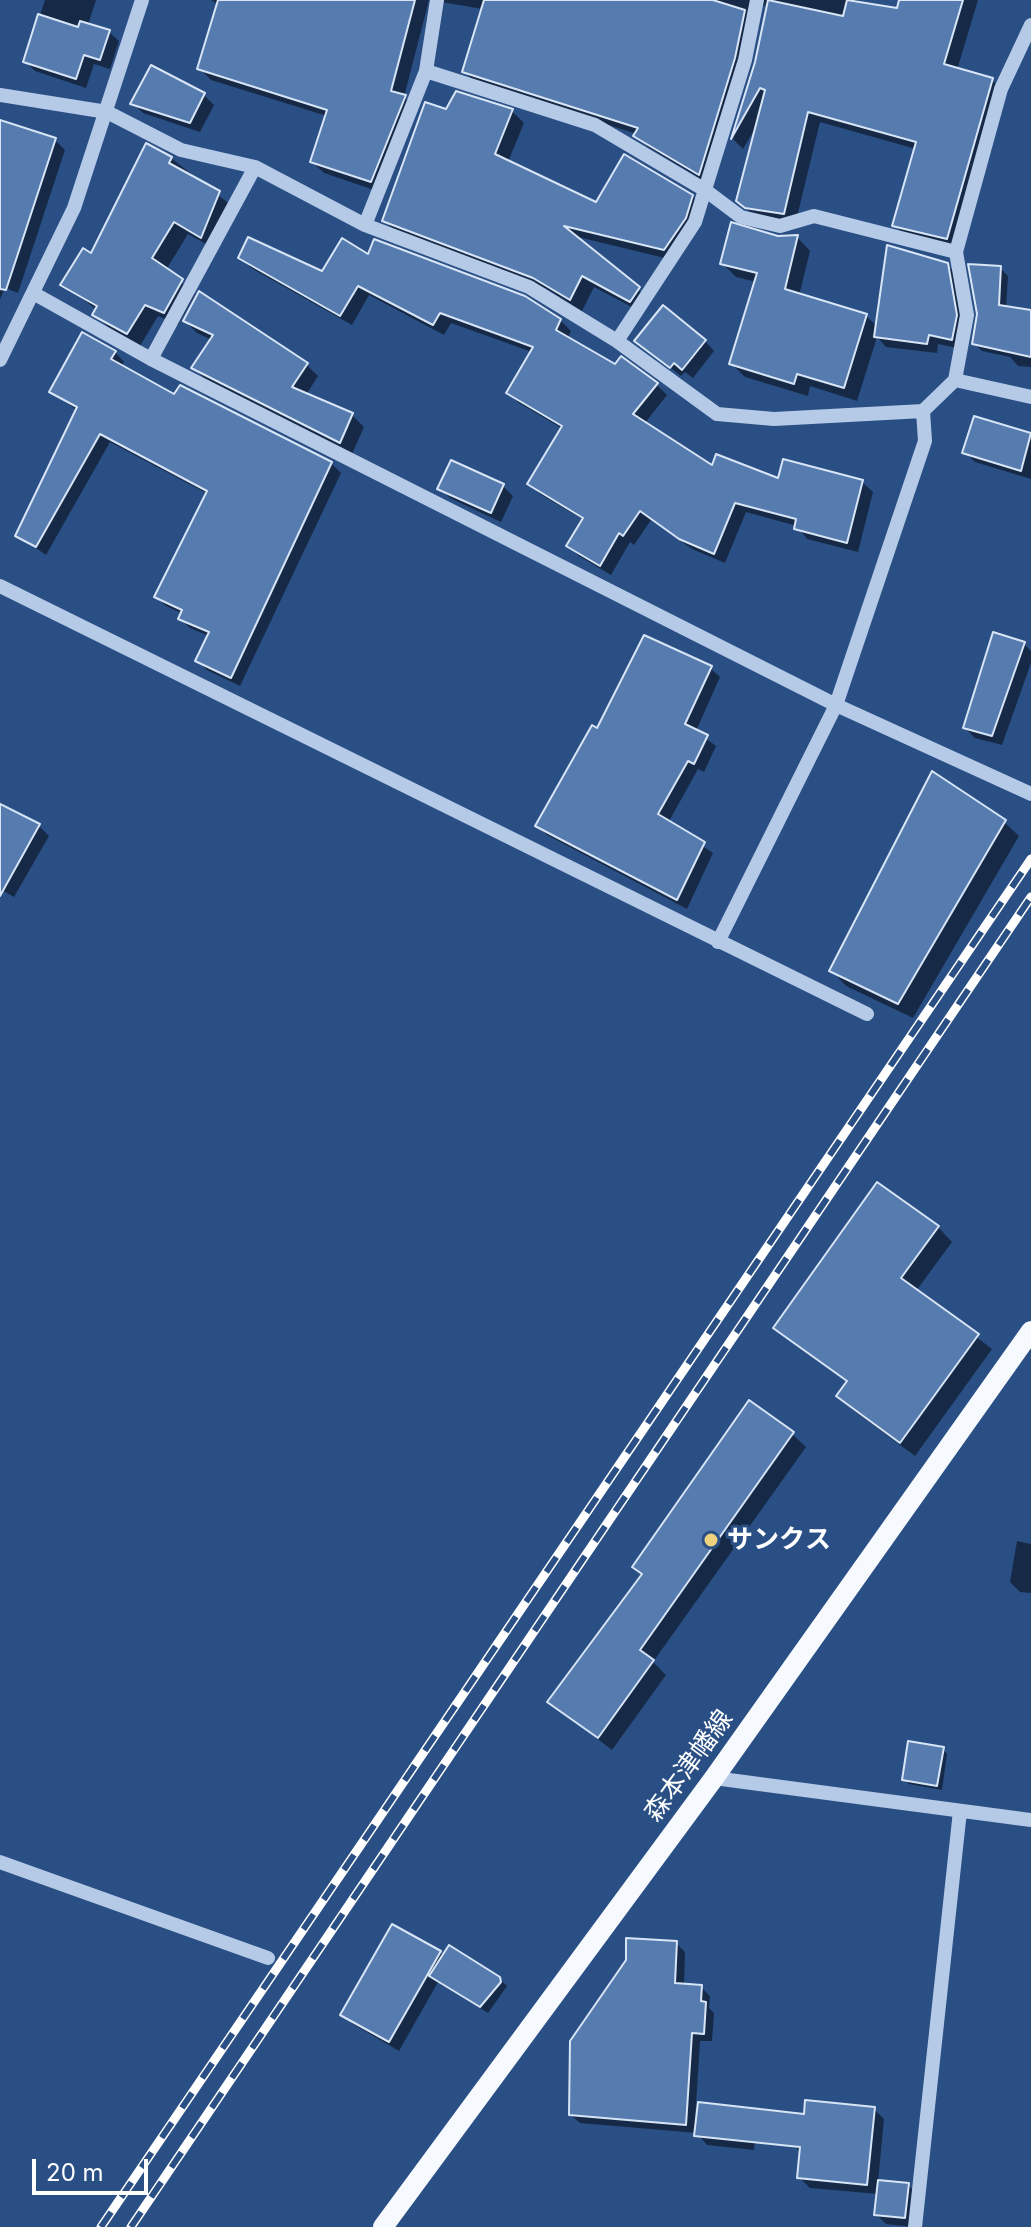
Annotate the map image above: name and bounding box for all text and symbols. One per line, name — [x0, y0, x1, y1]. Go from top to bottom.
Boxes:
place label: サンクス — [727, 1524, 831, 1556]
marker: サンクス — [702, 1531, 720, 1549]
street label: 森本津幡線 — [638, 1704, 740, 1828]
scale bar — [36, 2143, 152, 2193]
text: 20 m — [46, 2158, 104, 2187]

